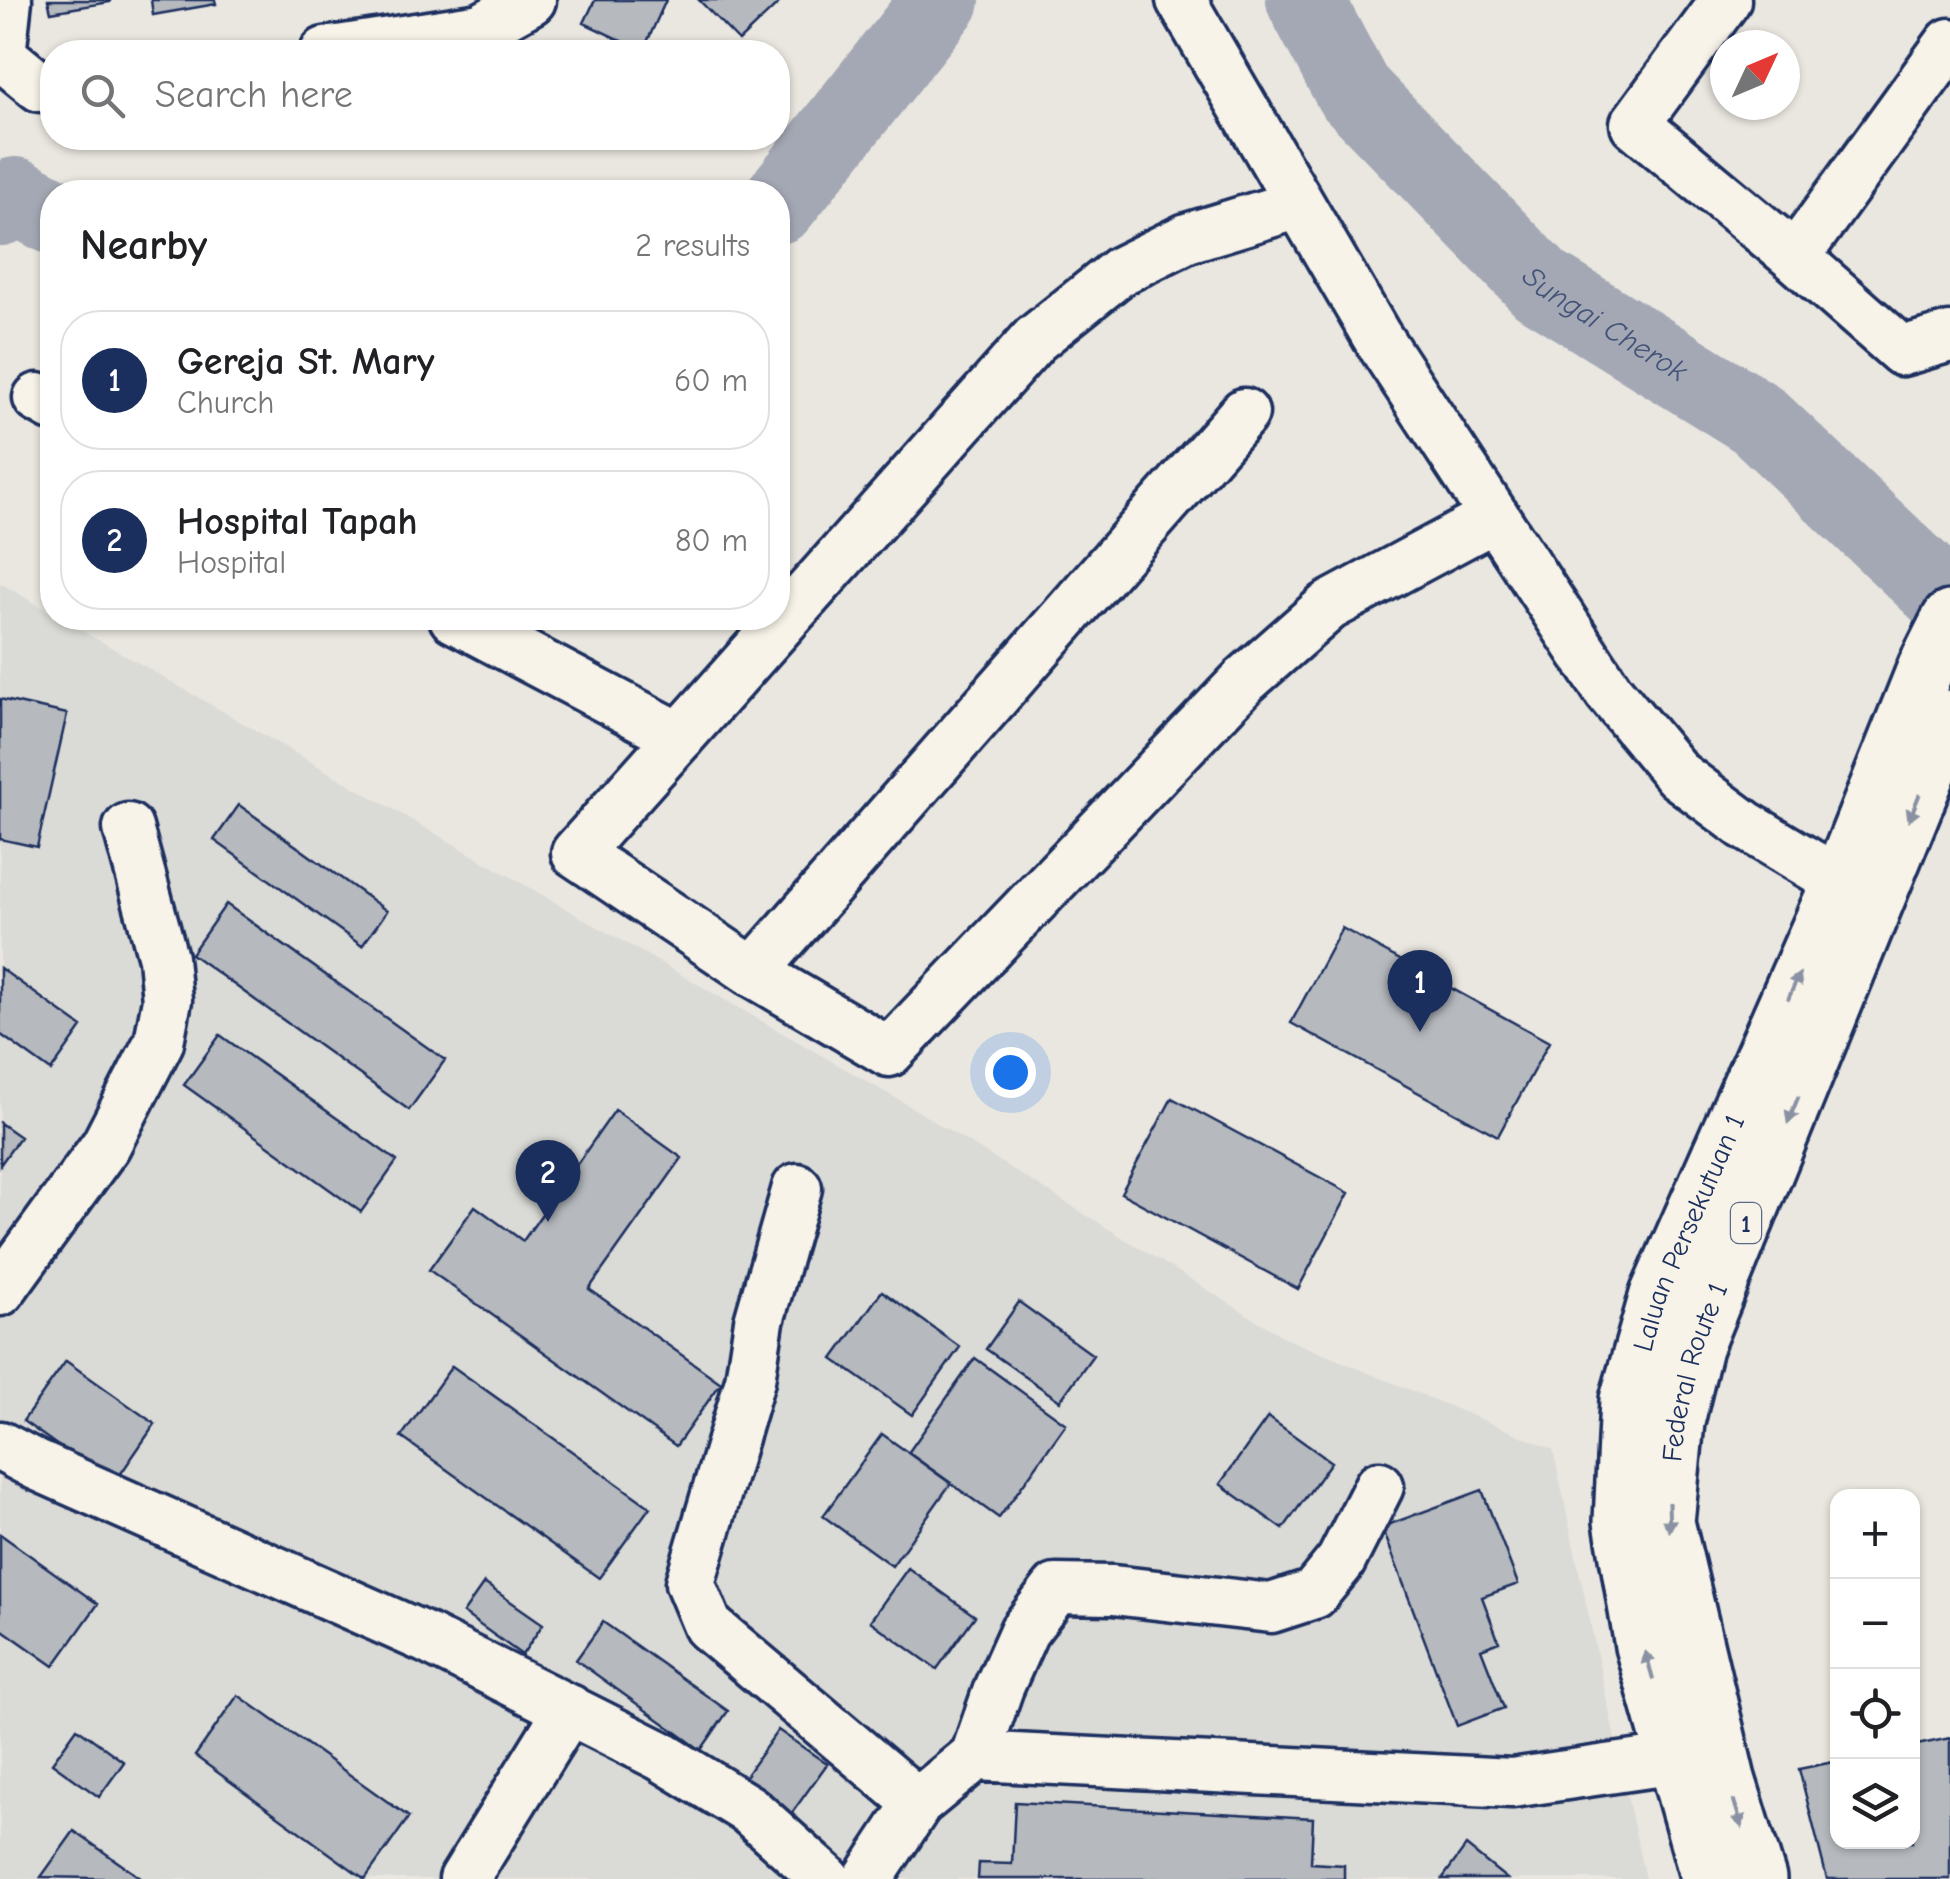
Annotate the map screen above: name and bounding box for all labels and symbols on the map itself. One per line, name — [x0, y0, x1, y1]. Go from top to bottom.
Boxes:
north arrow — [1710, 30, 1800, 120]
water label: Sungai Cherok — [1515, 259, 1694, 389]
one-way arrow — [1905, 793, 1921, 823]
pin: 1 — [1388, 950, 1452, 1032]
one-way arrow — [1786, 971, 1802, 1001]
your location — [985, 1047, 1036, 1098]
one-way arrow — [1784, 1095, 1800, 1125]
street label: Laluan Persekutuan 1 — [1627, 1110, 1751, 1355]
pin: 2 — [516, 1140, 580, 1222]
road number: 1 — [1731, 1203, 1761, 1243]
street label: Federal Route 1 — [1656, 1278, 1735, 1463]
one-way arrow — [1661, 1502, 1677, 1534]
one-way arrow — [1640, 1649, 1656, 1680]
one-way arrow — [1731, 1799, 1746, 1829]

